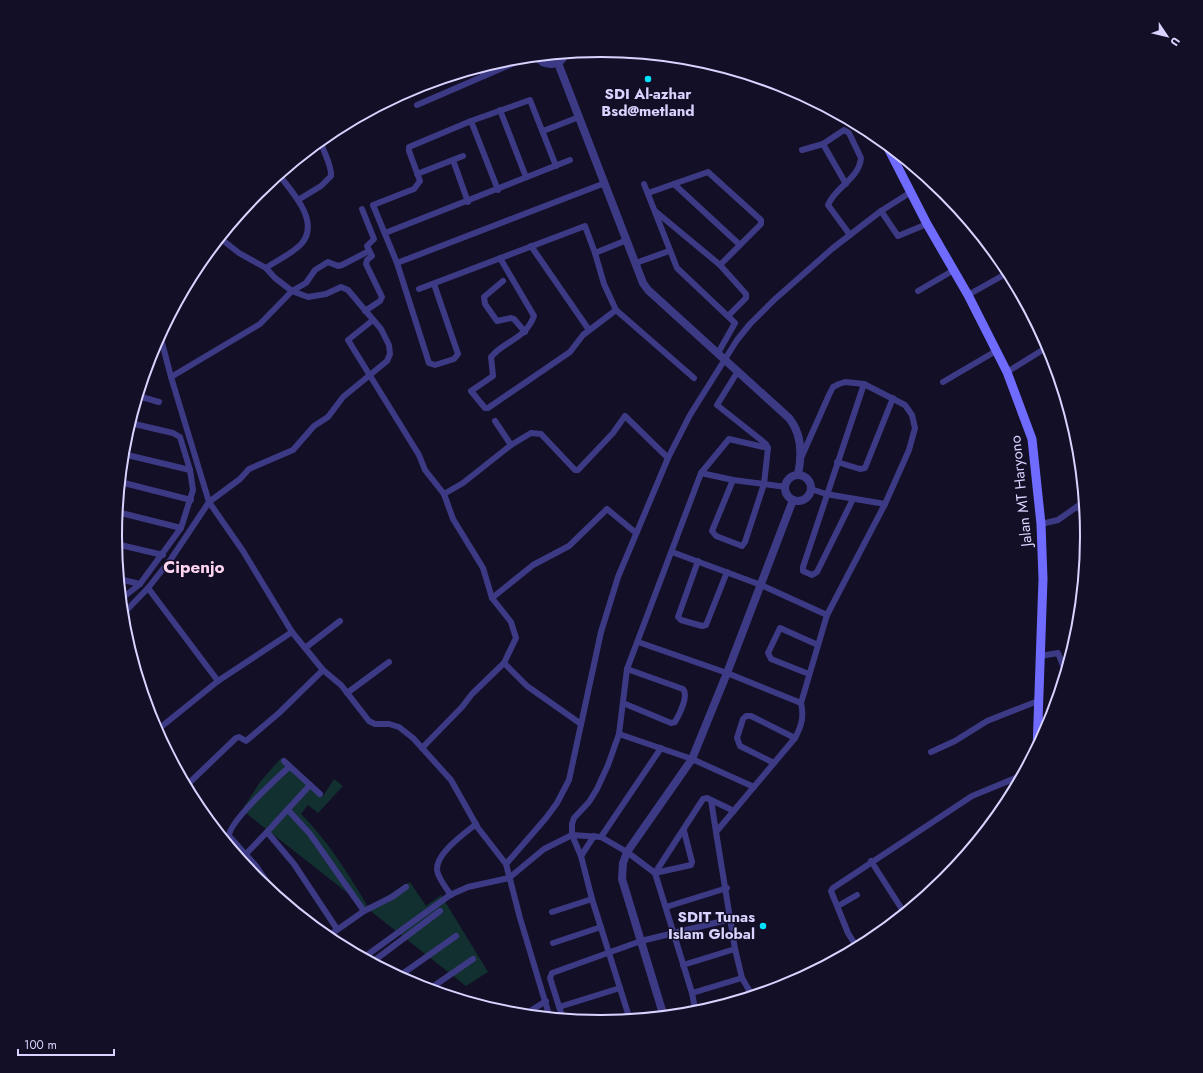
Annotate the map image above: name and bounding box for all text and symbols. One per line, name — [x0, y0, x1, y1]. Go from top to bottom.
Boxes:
north arrow — [1147, 16, 1187, 56]
text: U — [1166, 34, 1184, 49]
marker: SDI Al-azhar Bsd@metland — [643, 74, 653, 84]
place label: SDI Al-azhar Bsd@metland — [601, 83, 695, 122]
street label: Jalan MT Haryono — [1004, 434, 1038, 550]
district label: Cipenjo — [163, 555, 225, 579]
place label: SDIT Tunas Islam Global — [668, 906, 755, 945]
marker: SDIT Tunas Islam Global — [758, 921, 768, 931]
scale bar — [18, 1031, 114, 1057]
text: 100 m — [24, 1036, 57, 1054]

